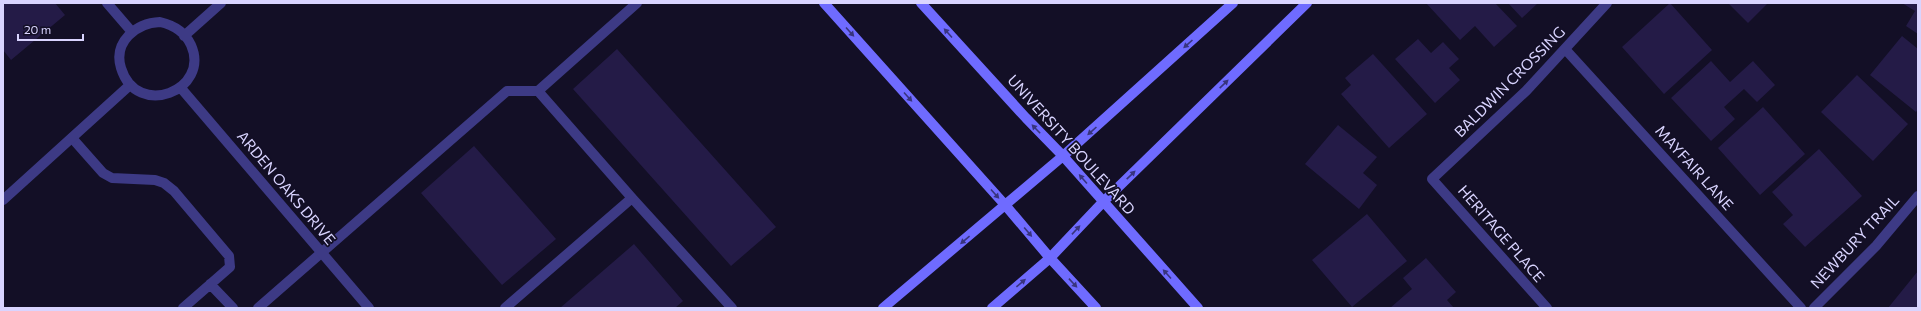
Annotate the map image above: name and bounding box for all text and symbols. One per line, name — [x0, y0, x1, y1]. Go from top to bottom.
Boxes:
scale bar — [18, 16, 83, 42]
text: 20 m — [24, 22, 51, 36]
street label: BALDWIN CROSSING — [1450, 22, 1568, 140]
one-way arrow — [845, 27, 855, 37]
one-way arrow — [943, 28, 953, 38]
one-way arrow — [1183, 39, 1194, 48]
street label: UNIVERSITY BOULEVARD — [1004, 71, 1139, 218]
one-way arrow — [1219, 80, 1229, 89]
one-way arrow — [904, 92, 913, 102]
street label: MAYFAIR LANE — [1652, 121, 1738, 213]
one-way arrow — [1031, 124, 1041, 134]
one-way arrow — [1086, 126, 1097, 135]
street label: ARDEN OAKS DRIVE — [234, 127, 340, 248]
one-way arrow — [1126, 170, 1136, 180]
one-way arrow — [1078, 174, 1087, 185]
street label: HERITAGE PLACE — [1455, 181, 1549, 286]
one-way arrow — [990, 189, 1000, 199]
street label: NEWBURY TRAIL — [1806, 191, 1902, 292]
one-way arrow — [1072, 225, 1081, 235]
one-way arrow — [1023, 227, 1032, 238]
one-way arrow — [960, 235, 970, 244]
one-way arrow — [1163, 269, 1172, 279]
one-way arrow — [1015, 278, 1026, 287]
one-way arrow — [1068, 278, 1078, 288]

